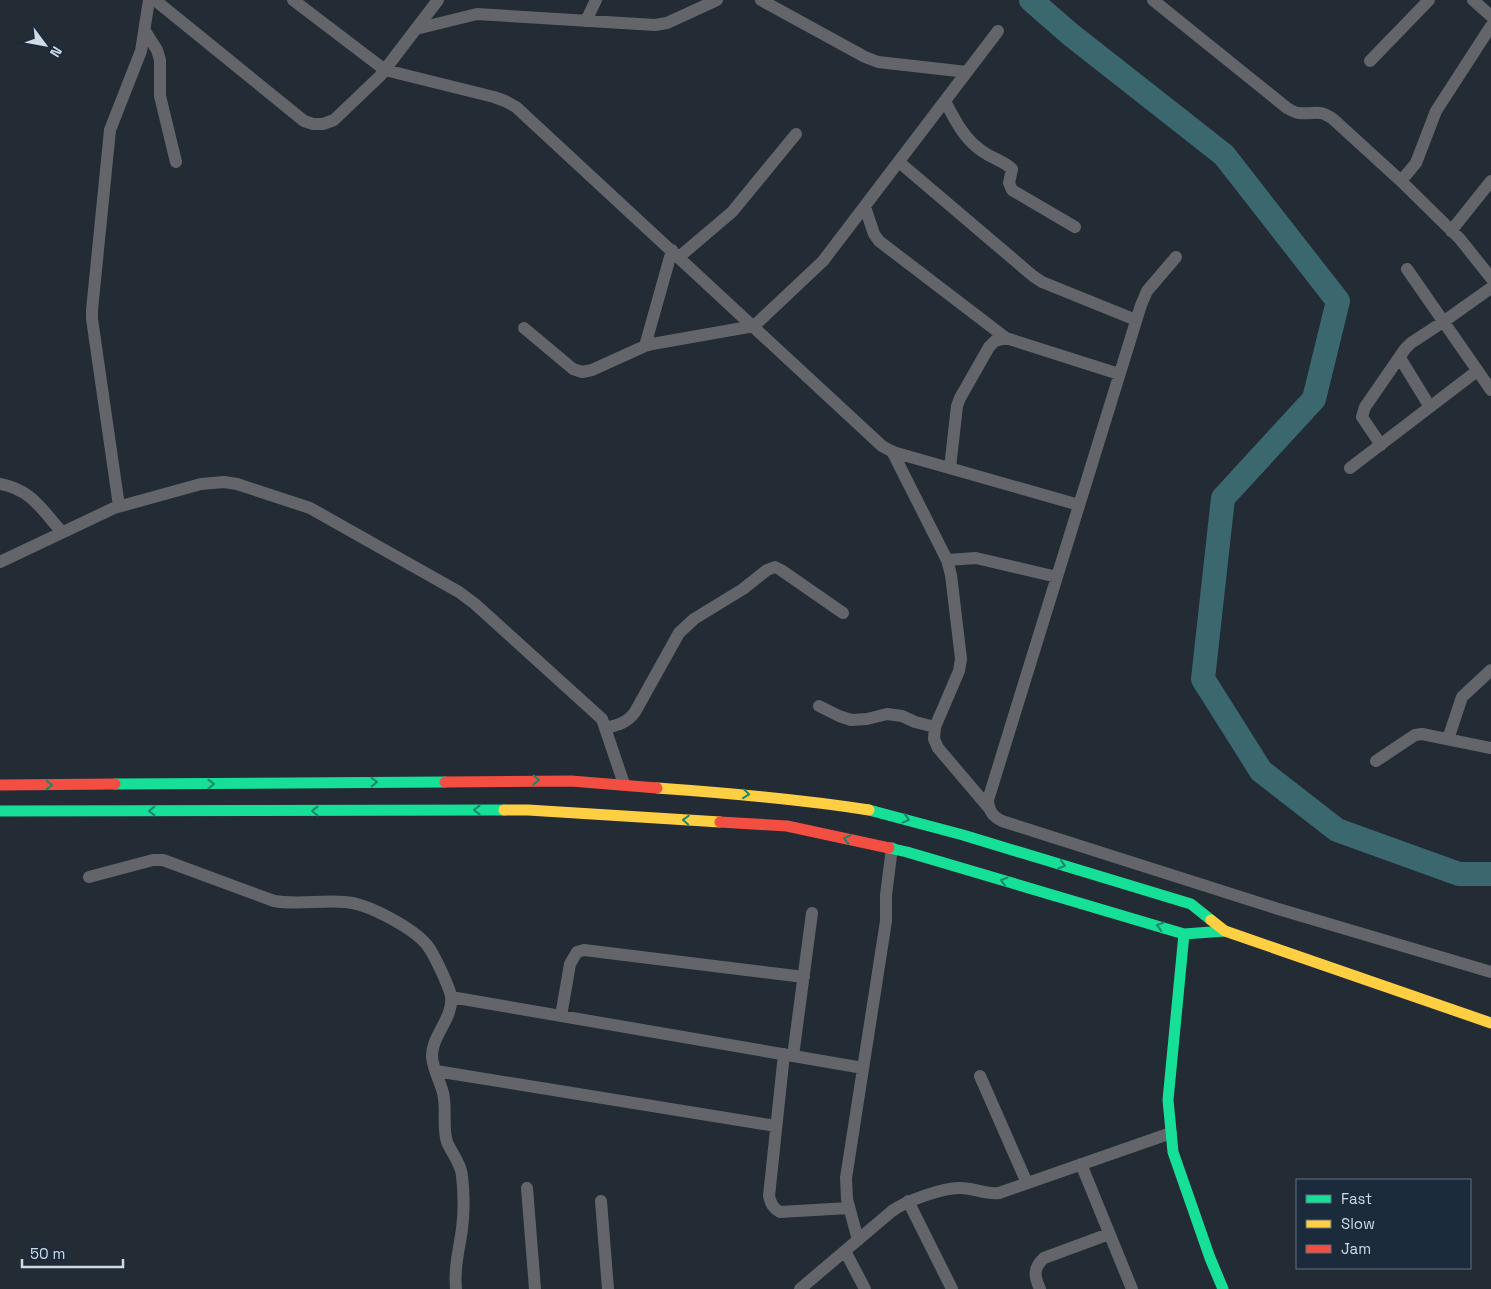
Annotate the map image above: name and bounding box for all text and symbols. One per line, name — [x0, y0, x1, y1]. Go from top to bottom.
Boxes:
north arrow — [20, 20, 70, 70]
text: N — [46, 43, 66, 61]
one-way arrow — [532, 775, 540, 786]
one-way arrow — [370, 777, 378, 787]
one-way arrow — [208, 779, 215, 789]
one-way arrow — [45, 780, 53, 790]
one-way arrow — [742, 788, 750, 799]
one-way arrow — [473, 805, 481, 815]
one-way arrow — [148, 806, 156, 816]
one-way arrow — [311, 806, 318, 816]
one-way arrow — [901, 814, 909, 824]
one-way arrow — [682, 815, 690, 826]
one-way arrow — [842, 834, 851, 845]
one-way arrow — [1057, 860, 1066, 870]
one-way arrow — [1000, 876, 1008, 886]
one-way arrow — [1156, 922, 1164, 932]
legend — [1296, 1179, 1471, 1269]
text: Fast — [1341, 1189, 1372, 1208]
text: Slow — [1341, 1214, 1375, 1233]
scale bar — [22, 1236, 124, 1268]
text: Jam — [1341, 1239, 1371, 1258]
text: 50 m — [30, 1244, 65, 1263]

